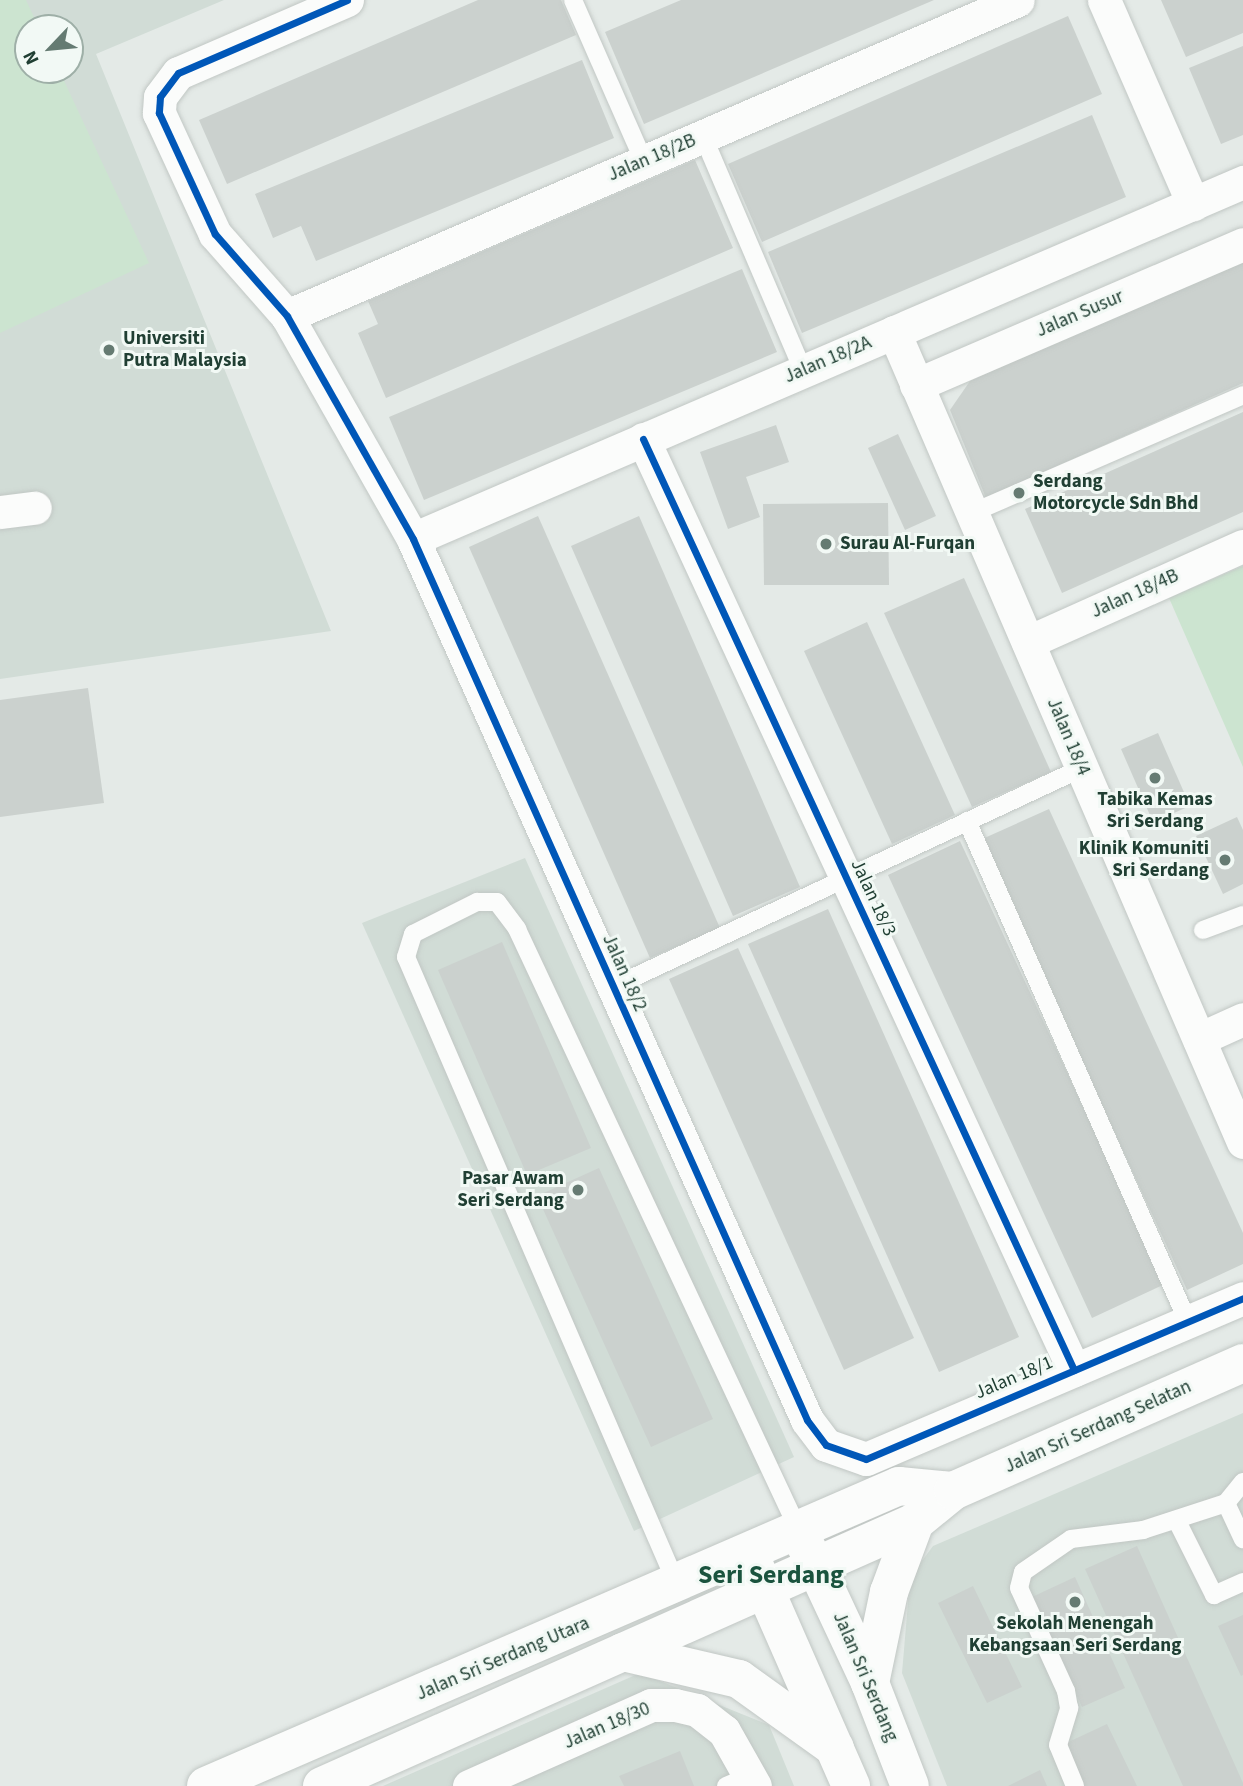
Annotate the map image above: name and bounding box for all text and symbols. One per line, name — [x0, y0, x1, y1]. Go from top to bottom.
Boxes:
north arrow — [14, 14, 84, 84]
text: N — [17, 46, 46, 69]
street label: Jalan 18/2B — [605, 129, 699, 187]
street label: Jalan Susur — [1033, 285, 1127, 343]
place label: Universiti Putra Malaysia — [123, 328, 247, 372]
street label: Jalan 18/2A — [781, 331, 875, 389]
marker: Universiti Putra Malaysia — [101, 342, 117, 358]
place label: Serdang Motorcycle Sdn Bhd — [1033, 471, 1198, 515]
marker: Serdang Motorcycle Sdn Bhd — [1011, 485, 1027, 501]
place label: Surau Al-Furqan — [840, 533, 975, 555]
marker: Surau Al-Furqan — [818, 536, 834, 552]
street label: Jalan 18/4B — [1088, 565, 1182, 623]
street label: Jalan 18/4 — [1041, 695, 1095, 779]
marker: Tabika Kemas Sri Serdang — [1147, 770, 1163, 786]
place label: Tabika Kemas Sri Serdang — [1097, 789, 1213, 833]
place label: Klinik Komuniti Sri Serdang — [1079, 838, 1209, 882]
marker: Klinik Komuniti Sri Serdang — [1215, 850, 1235, 870]
street label: Jalan 18/3 — [845, 856, 901, 940]
street label: Jalan 18/2 — [597, 931, 651, 1015]
place label: Pasar Awam Seri Serdang — [457, 1168, 564, 1212]
marker: Pasar Awam Seri Serdang — [570, 1182, 586, 1198]
street label: Jalan 18/1 — [972, 1351, 1056, 1405]
street label: Jalan Sri Serdang Selatan — [1001, 1375, 1195, 1479]
district label: Seri Serdang — [698, 1559, 844, 1591]
marker: Sekolah Menengah Kebangsaan Seri Serdang — [1067, 1594, 1083, 1610]
street label: Jalan Sri Serdang — [827, 1609, 903, 1745]
street label: Jalan Sri Serdang Utara — [413, 1612, 593, 1706]
place label: Sekolah Menengah Kebangsaan Seri Serdang — [969, 1613, 1181, 1657]
street label: Jalan 18/30 — [560, 1698, 654, 1754]

